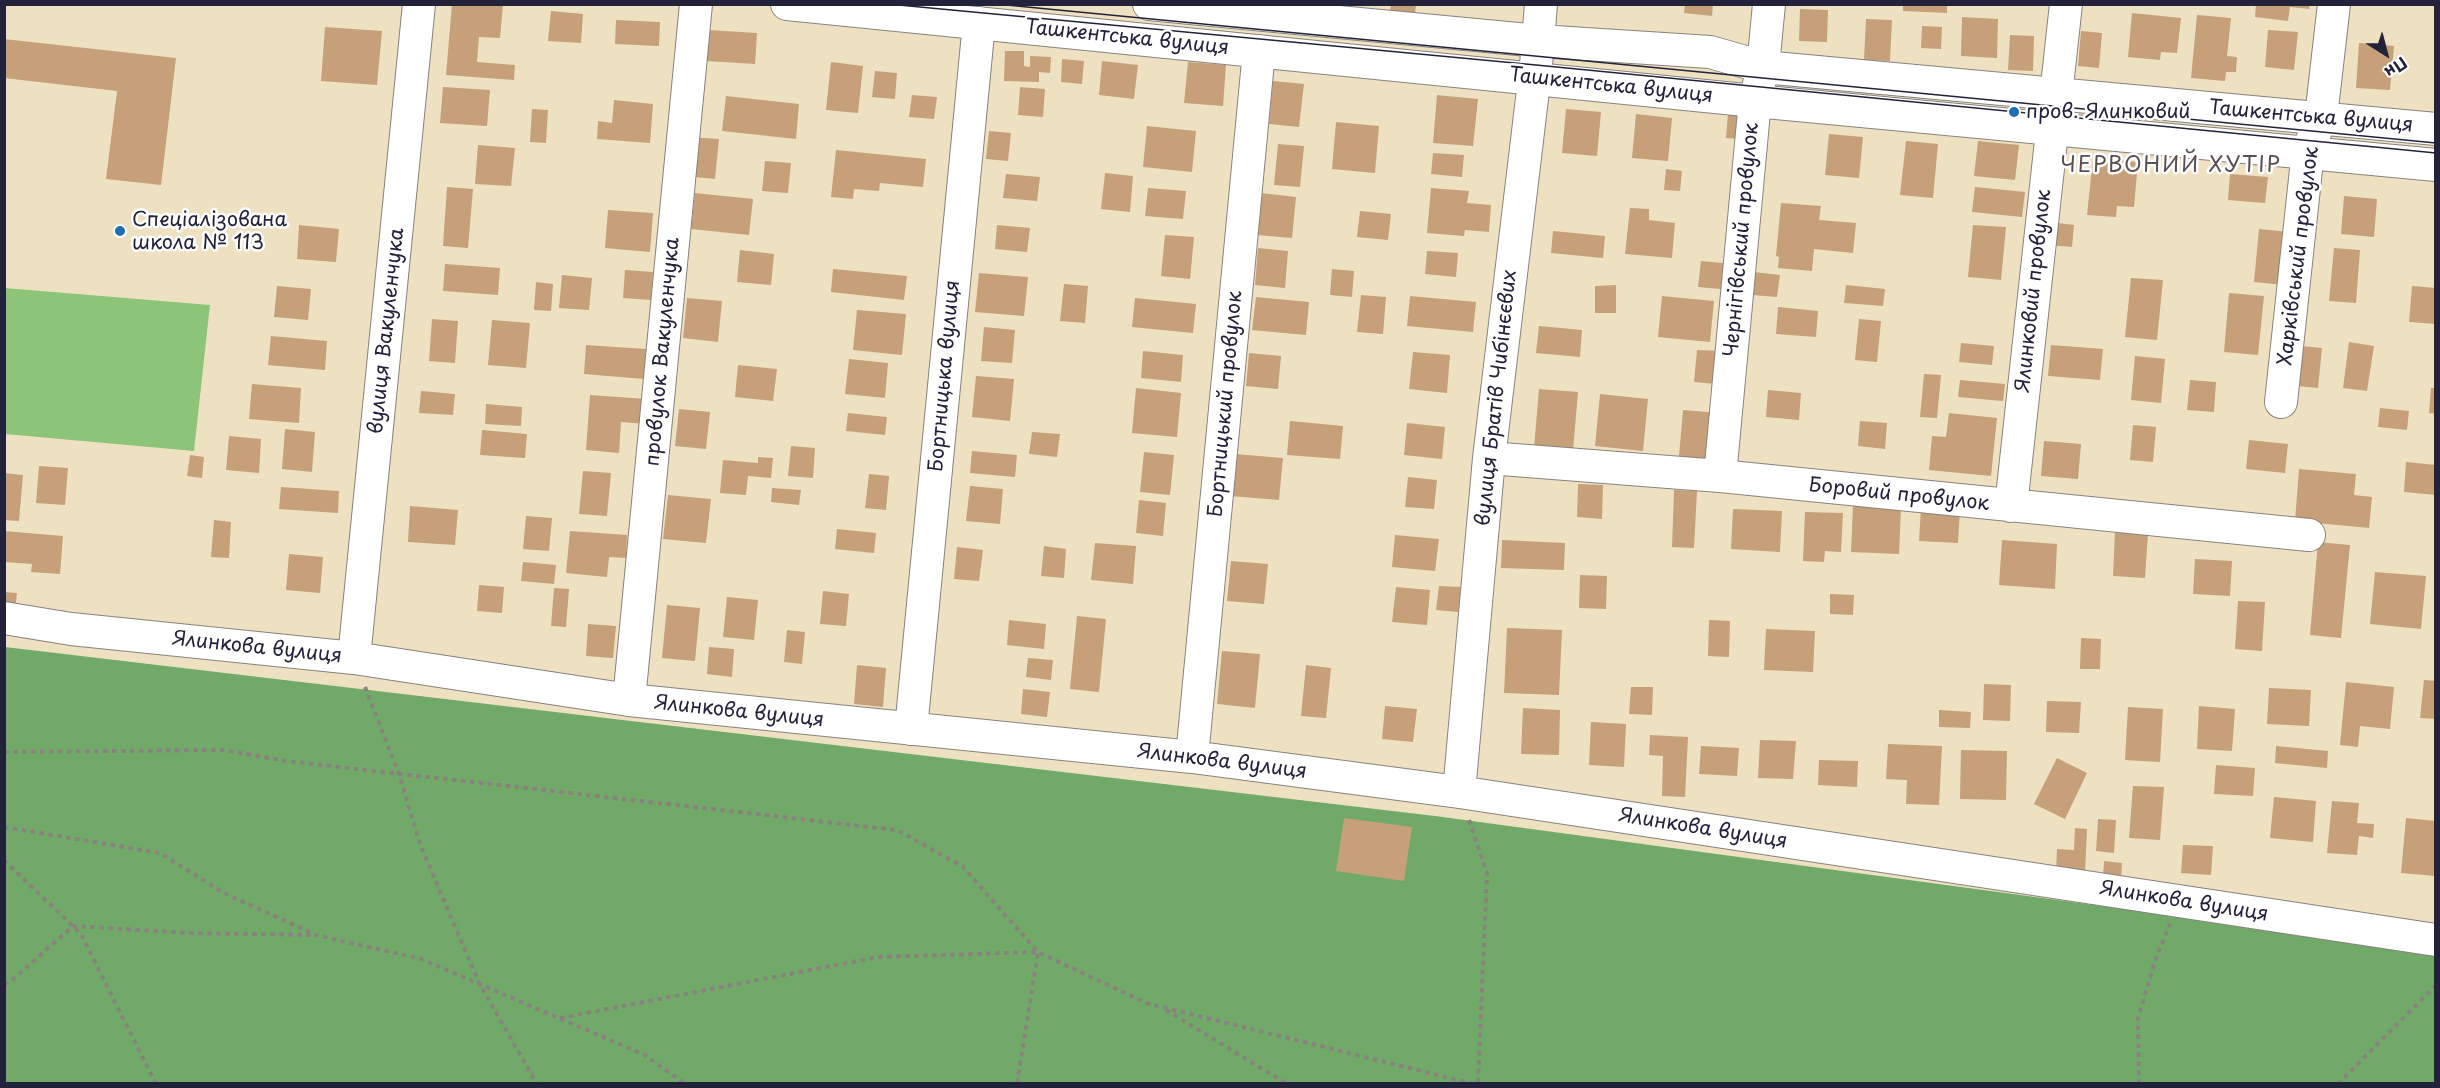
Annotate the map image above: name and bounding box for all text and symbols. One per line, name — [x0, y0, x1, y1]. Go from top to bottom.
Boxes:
street label: Ташкентська вулиця — [1024, 15, 1230, 61]
north arrow — [2356, 24, 2416, 84]
text: Пн — [2380, 52, 2413, 85]
street label: Ташкентська вулиця — [1508, 63, 1714, 109]
street label: Ташкентська вулиця — [2208, 96, 2414, 138]
place label: пров. Ялинковий — [2026, 100, 2190, 124]
marker: пров. Ялинковий — [2007, 105, 2021, 119]
street label: Чернігівський провулок — [1720, 122, 1764, 358]
street label: Харківський провулок — [2274, 145, 2324, 367]
district label: ЧЕРВОНИЙ ХУТІР — [2060, 153, 2282, 179]
street label: Ялинковий провулок — [2011, 188, 2057, 394]
place label: Спеціалізована школа № 113 — [132, 208, 287, 255]
marker: Спеціалізована школа № 113 — [113, 224, 127, 238]
street label: вулиця Вакуленчука — [364, 227, 410, 435]
street label: провулок Вакуленчука — [641, 237, 685, 467]
street label: вулиця Братів Чибінєєвих — [1472, 269, 1522, 527]
street label: Бортницька вулиця — [925, 279, 965, 473]
street label: Бортницький провулок — [1204, 290, 1248, 518]
street label: Боровий провулок — [1808, 474, 1990, 516]
street label: Ялинкова вулиця — [171, 627, 343, 669]
street label: Ялинкова вулиця — [653, 691, 825, 733]
street label: Ялинкова вулиця — [1136, 740, 1308, 784]
street label: Ялинкова вулиця — [1617, 804, 1789, 854]
street label: Ялинкова вулиця — [2098, 877, 2270, 927]

